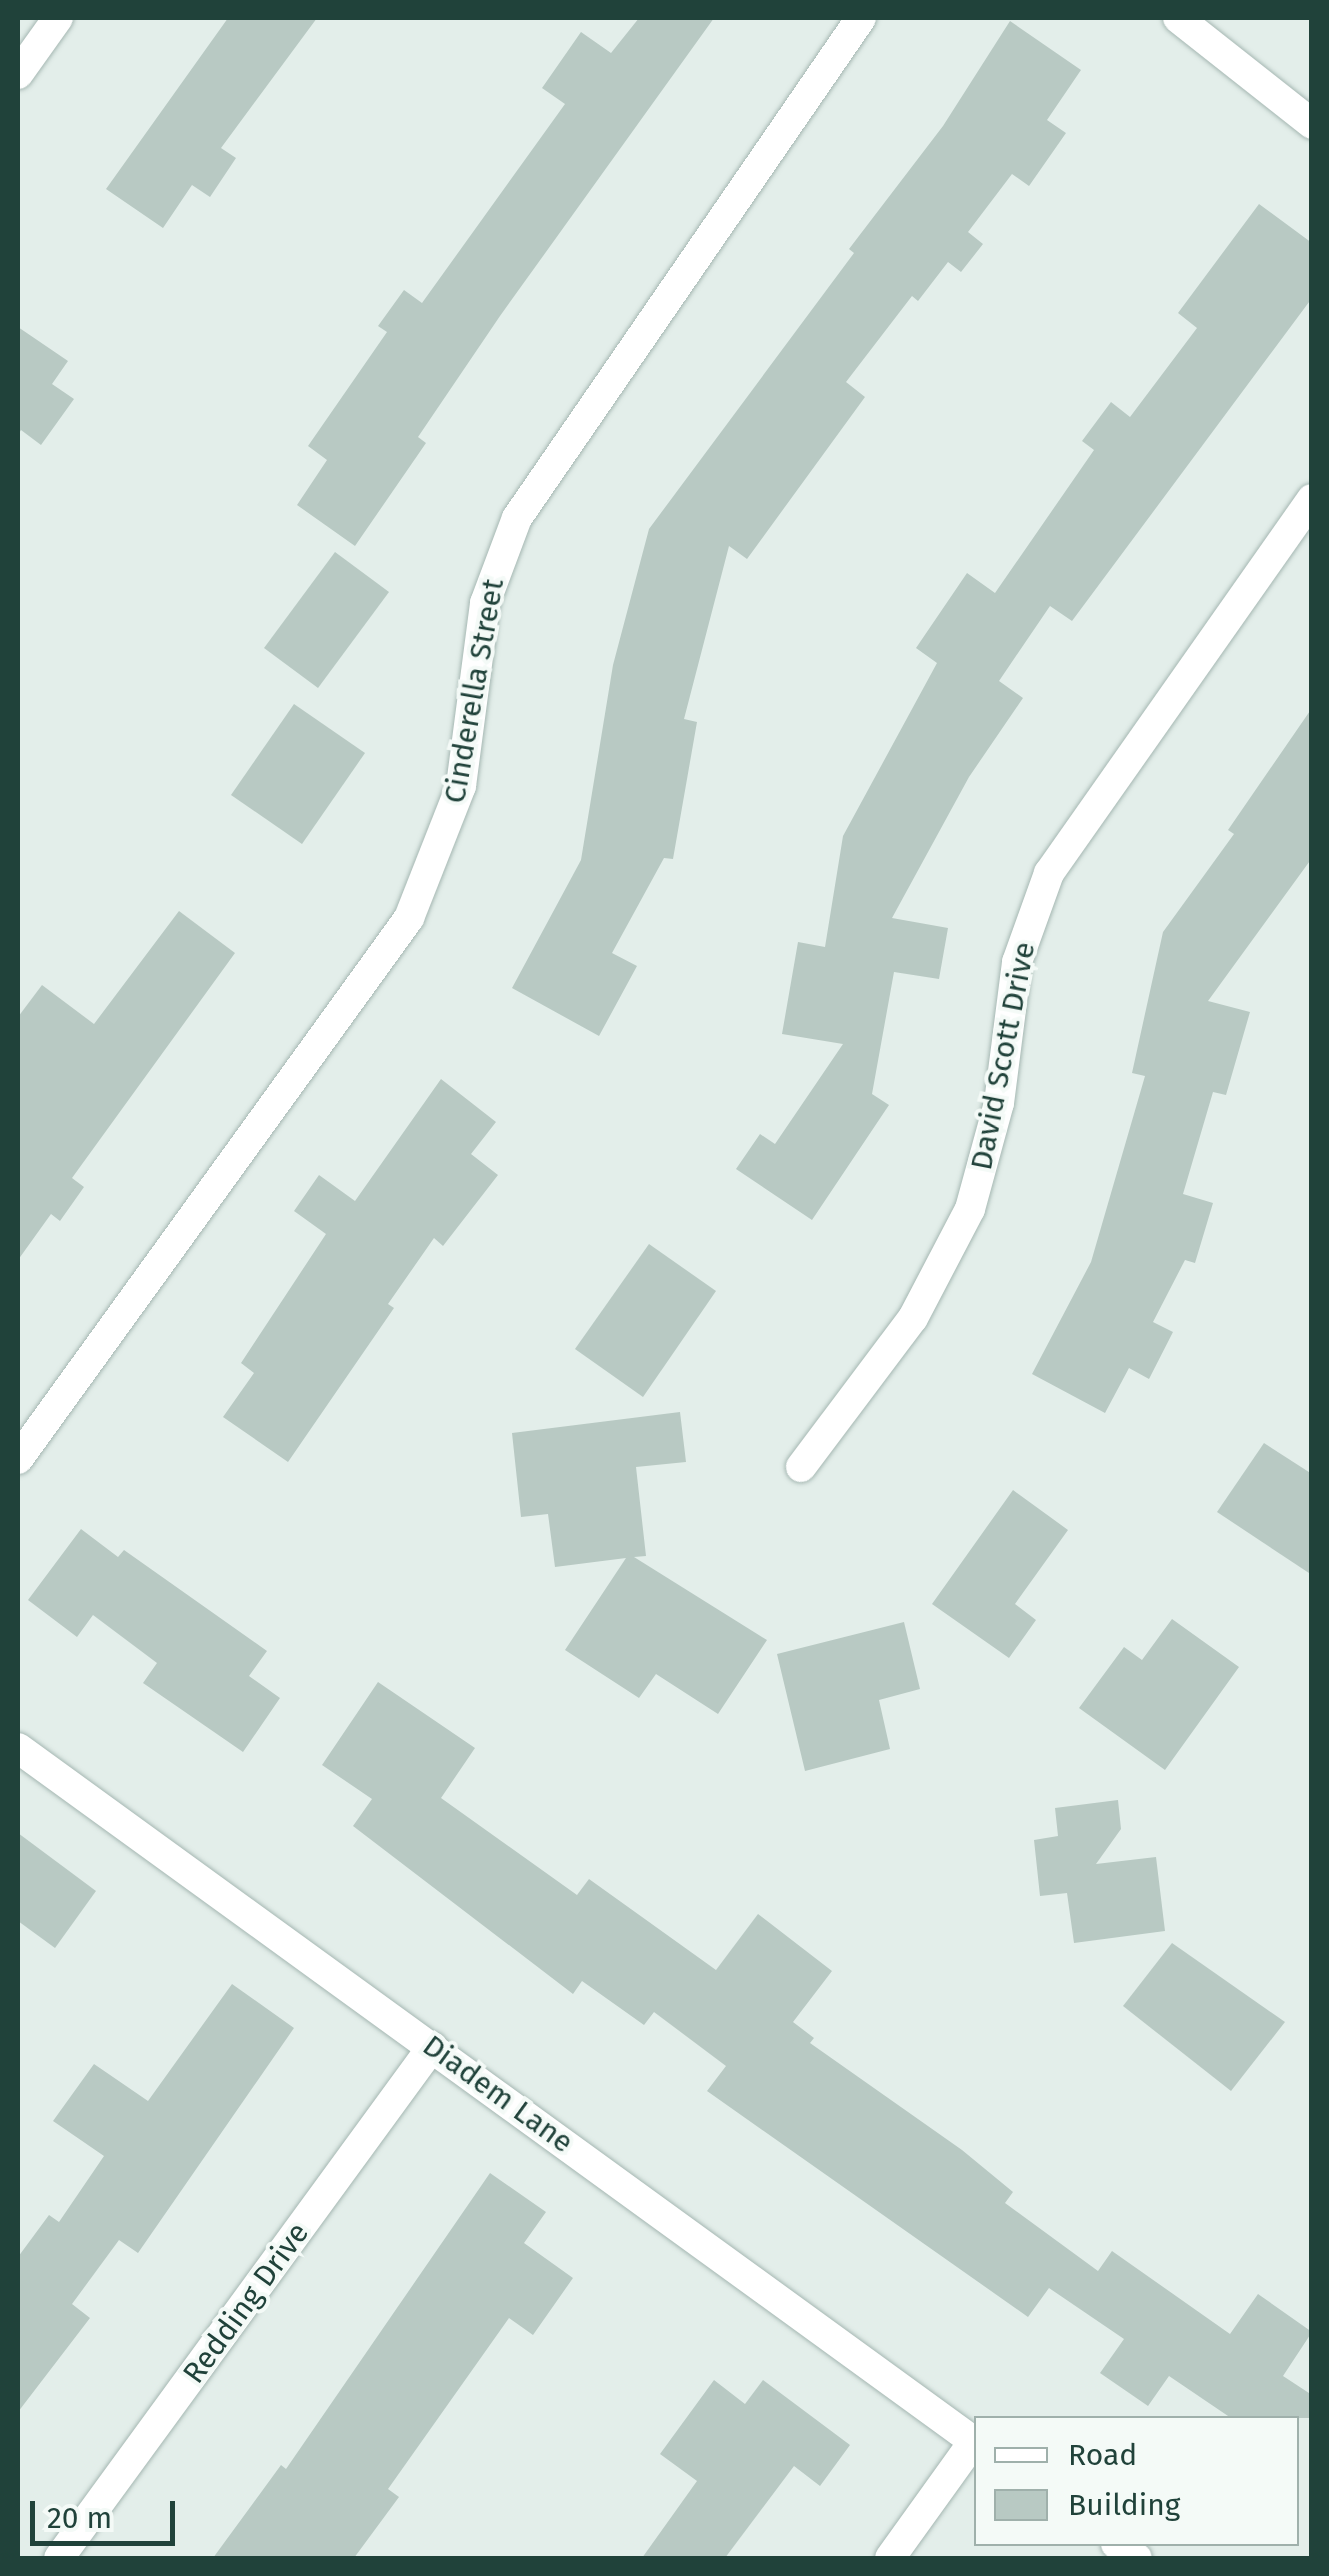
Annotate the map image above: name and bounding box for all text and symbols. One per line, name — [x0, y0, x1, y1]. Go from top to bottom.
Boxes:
street label: Cinderella Street — [437, 576, 511, 806]
street label: David Scott Drive — [963, 939, 1043, 1173]
street label: Diadem Lane — [416, 2027, 580, 2161]
street label: Redding Drive — [176, 2216, 316, 2390]
legend — [974, 2416, 1299, 2546]
text: Road — [1068, 2437, 1137, 2473]
scale bar — [35, 2481, 180, 2543]
text: Building — [1068, 2487, 1180, 2523]
text: 20 m — [47, 2500, 112, 2536]

